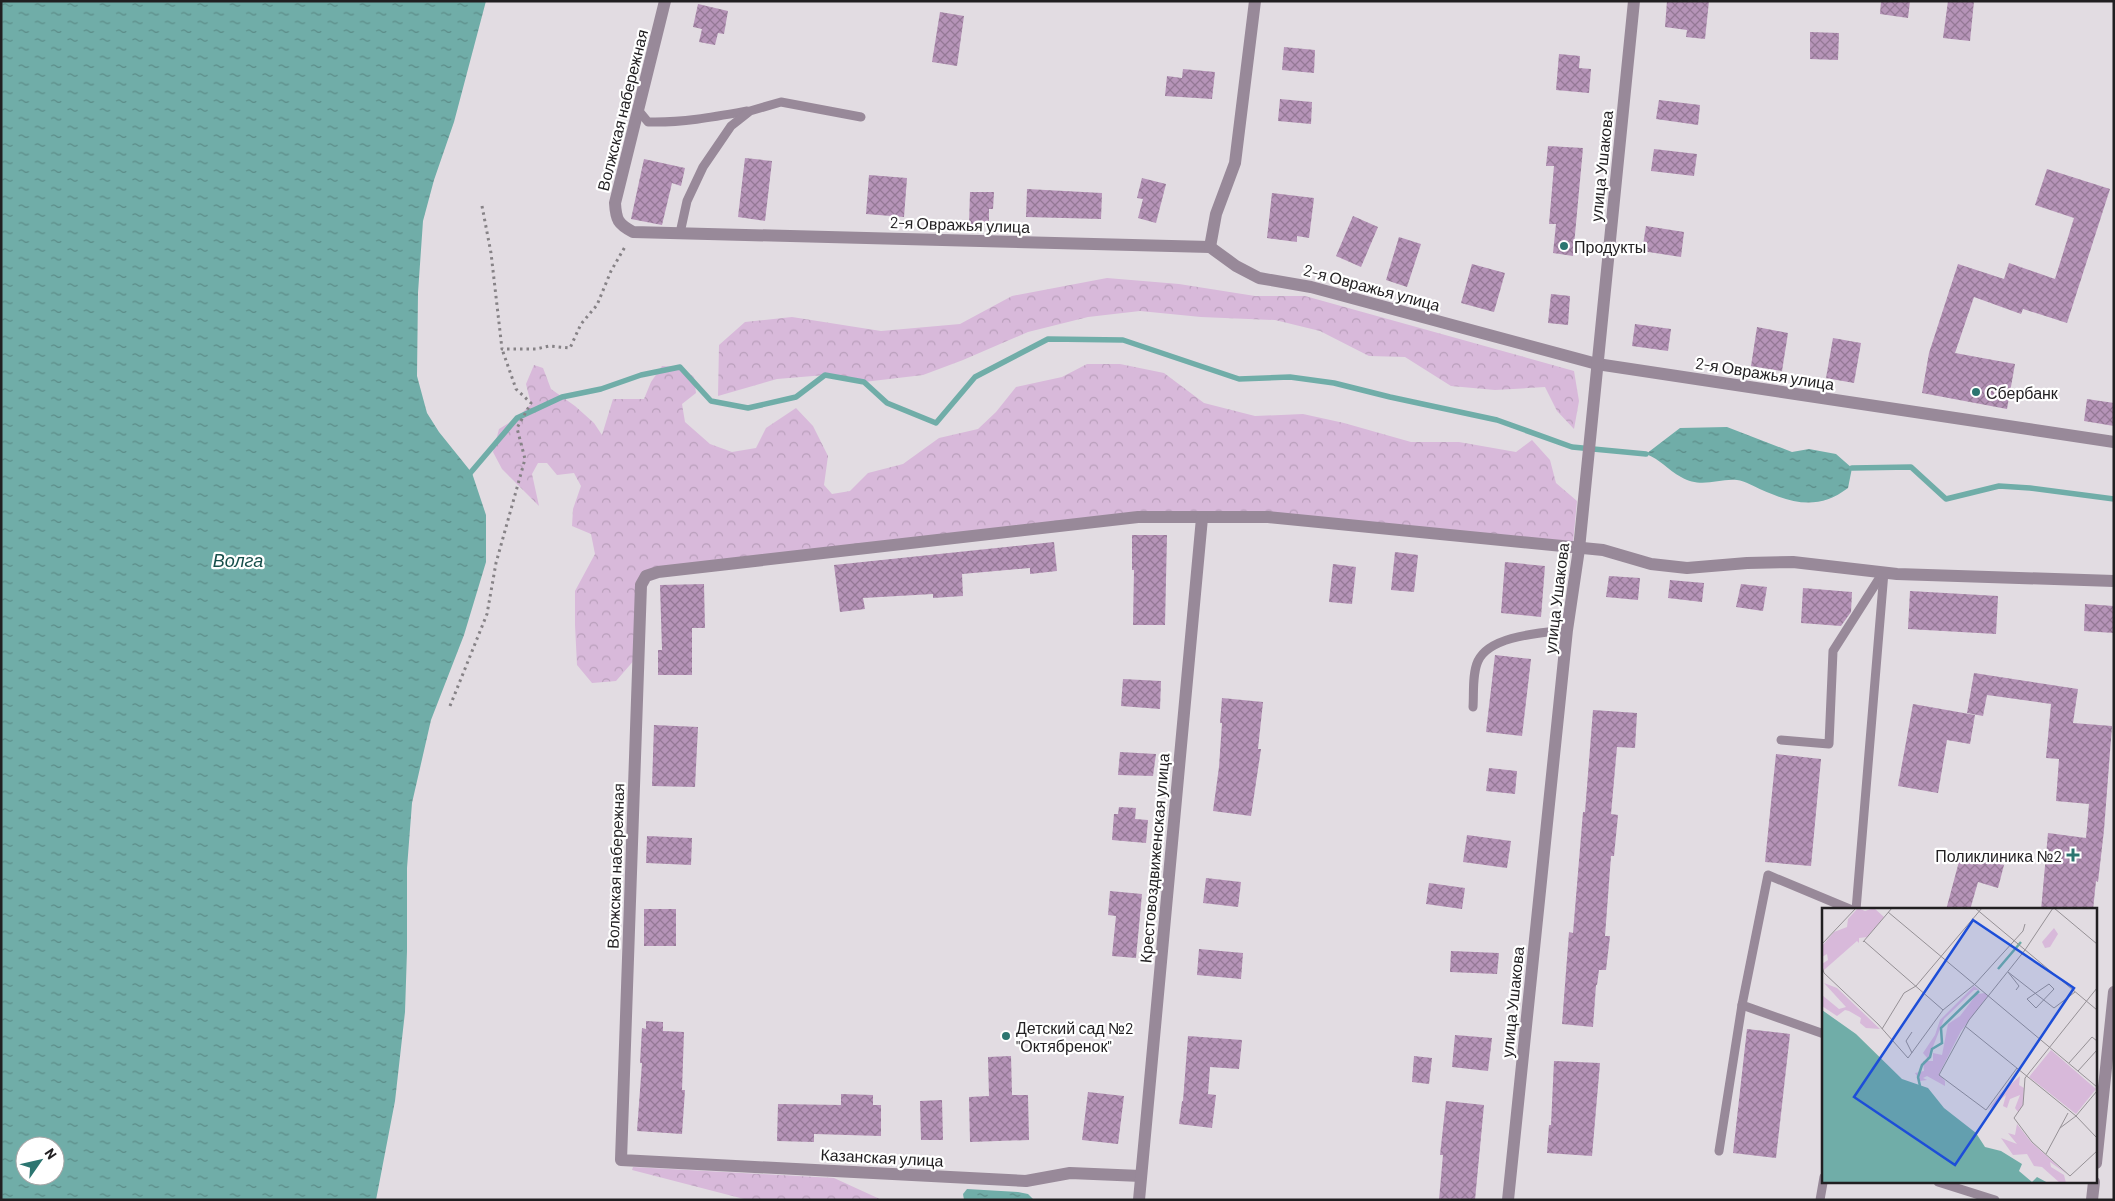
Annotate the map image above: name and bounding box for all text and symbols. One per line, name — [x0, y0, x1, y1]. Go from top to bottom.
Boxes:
street label: Волжская набережная — [593, 27, 651, 193]
street label: улица Ушакова — [1586, 109, 1616, 223]
street label: 2-я Овражья улица — [890, 212, 1031, 236]
place label: Продукты — [1574, 237, 1646, 256]
marker: Продукты — [1558, 240, 1570, 252]
street label: 2-я Овражья улица — [1302, 260, 1442, 314]
street label: 2-я Овражья улица — [1694, 353, 1836, 393]
place label: Сбербанк — [1986, 383, 2059, 402]
marker: Сбербанк — [1970, 386, 1982, 398]
street label: улица Ушакова — [1540, 541, 1572, 655]
water label: Волга — [213, 549, 263, 571]
street label: Крестовоздвиженская улица — [1135, 752, 1173, 964]
street label: Волжская набережная — [603, 783, 627, 949]
place label: Поликлиника №2 — [1935, 846, 2062, 865]
marker: Поликлиника №2 — [2066, 848, 2080, 862]
inset map — [1822, 908, 2098, 1184]
street label: улица Ушакова — [1497, 945, 1527, 1059]
place label: Детский сад №2 "Октябренок" — [1016, 1018, 1134, 1055]
marker: Детский сад №2 "Октябренок" — [1000, 1030, 1012, 1042]
north arrow — [15, 1136, 65, 1186]
street label: Казанская улица — [820, 1144, 944, 1170]
text: N — [42, 1145, 61, 1162]

